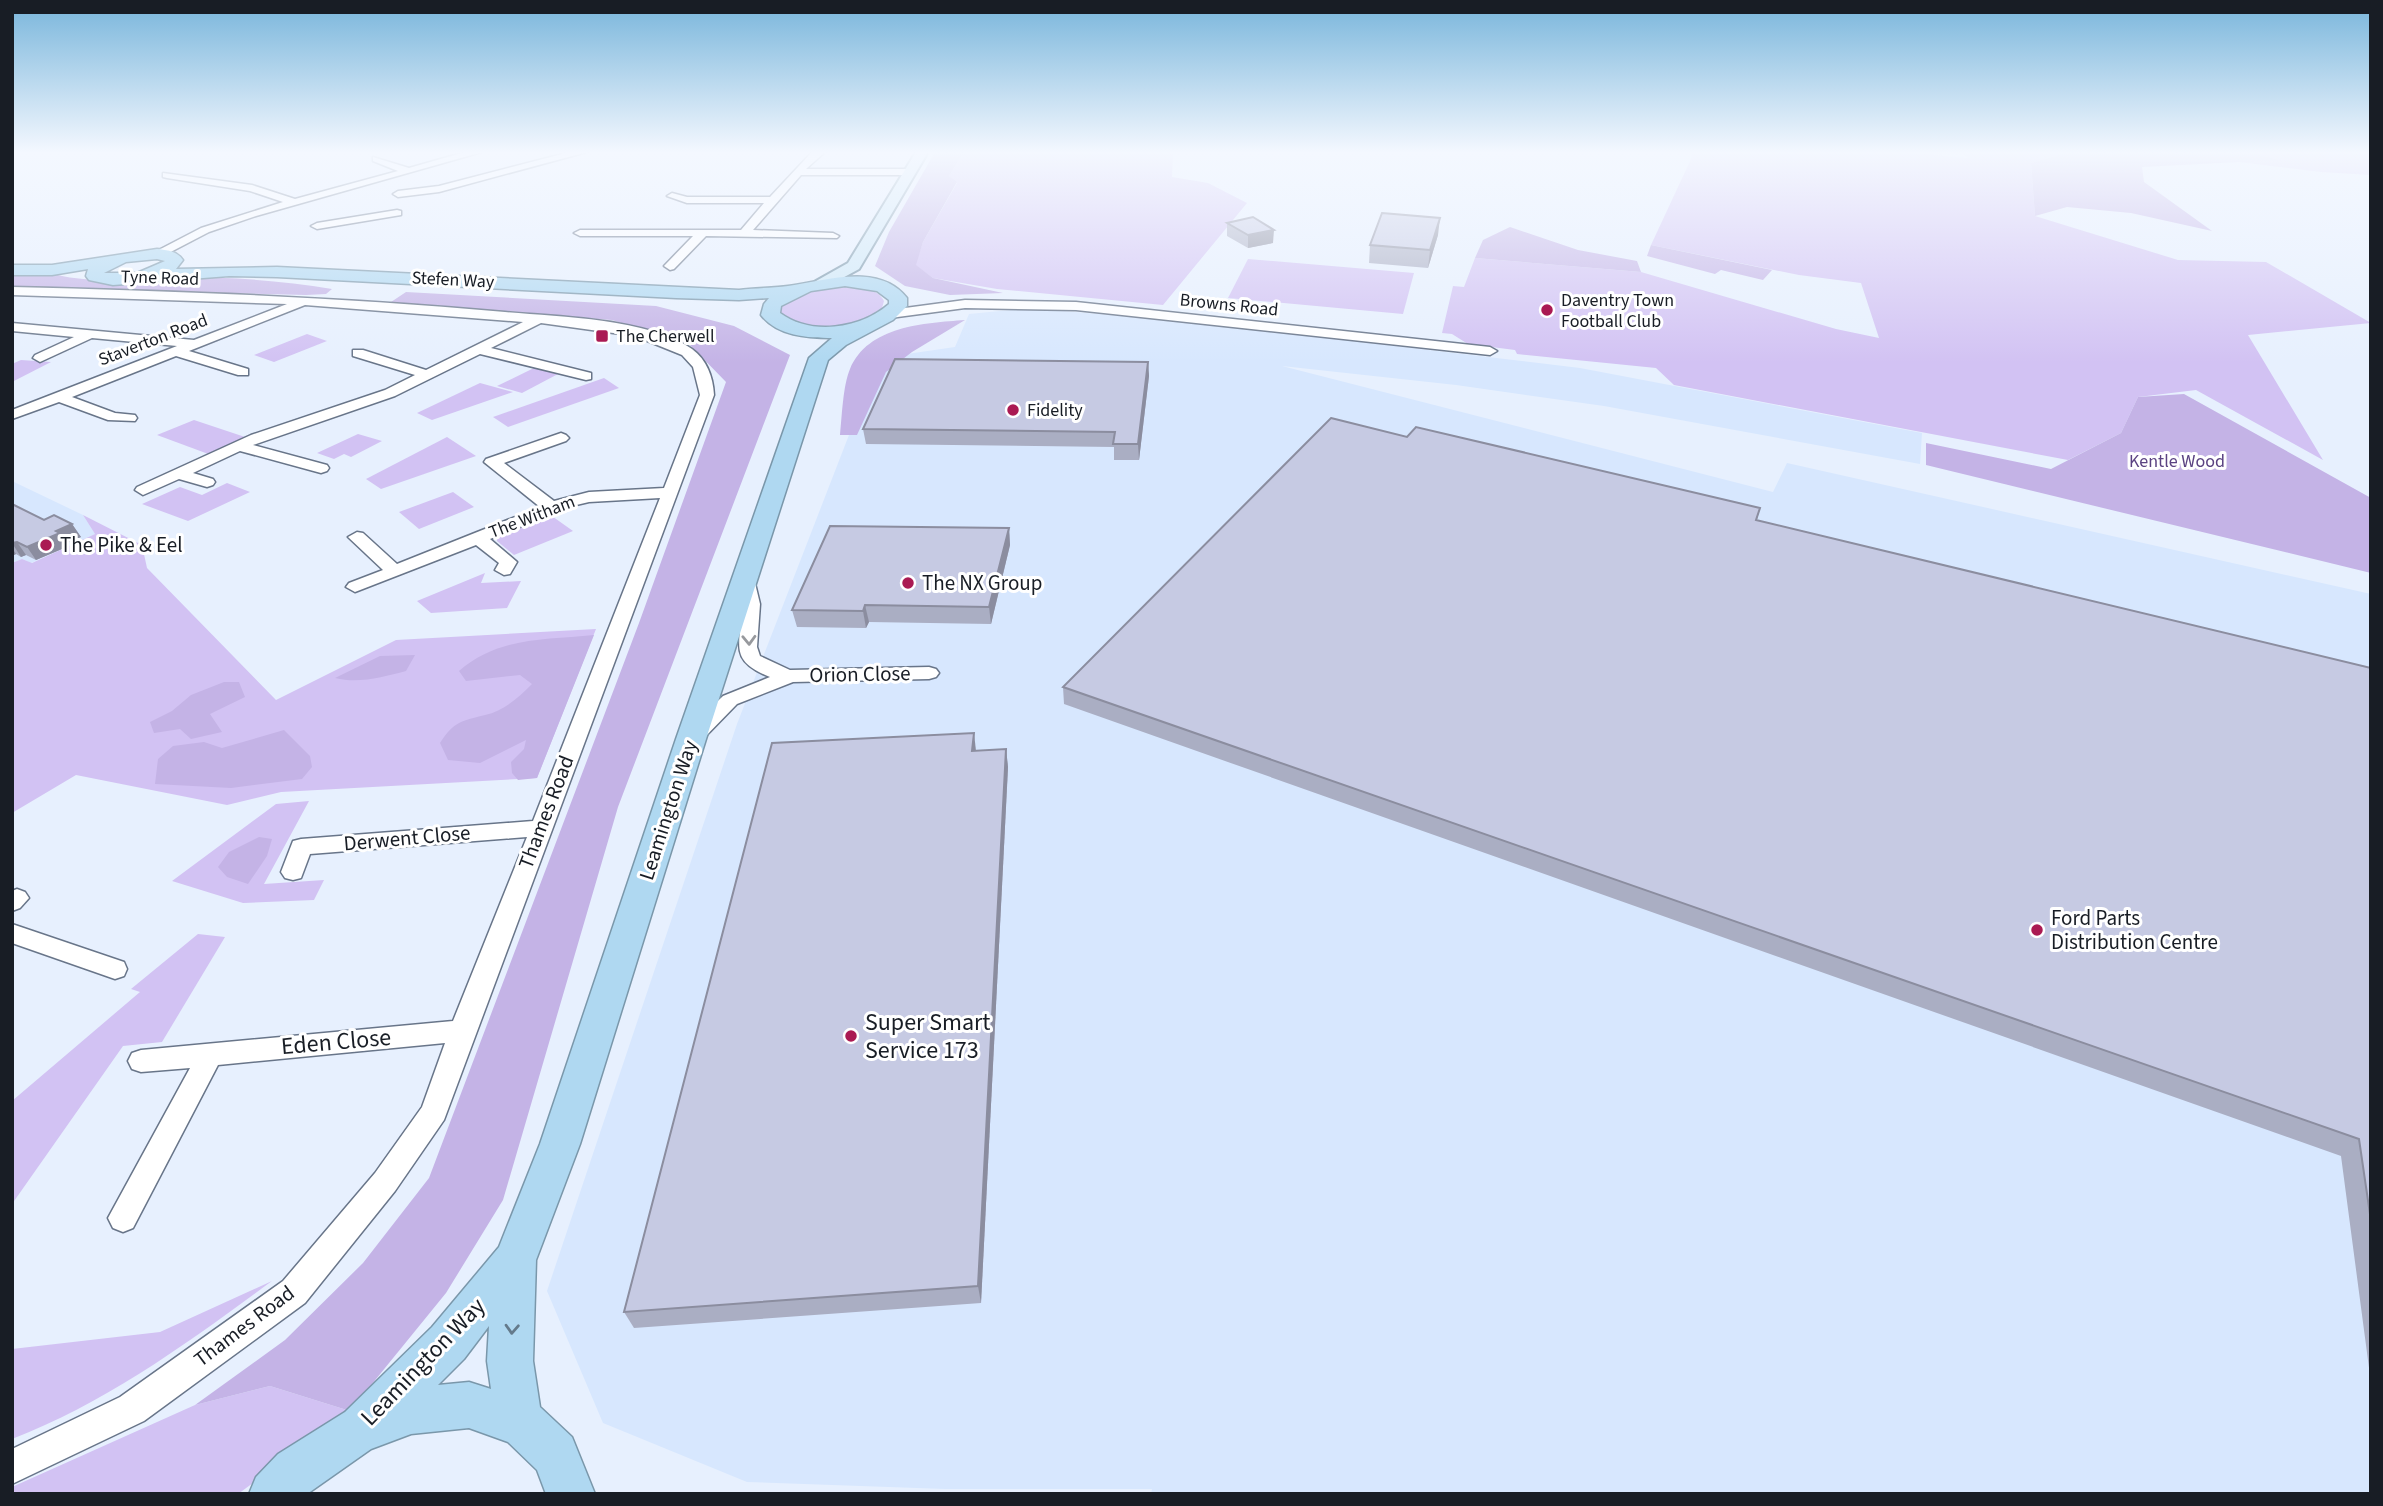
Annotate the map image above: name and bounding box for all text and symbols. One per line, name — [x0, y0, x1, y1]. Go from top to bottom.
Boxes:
street label: Tyne Road — [120, 264, 200, 292]
street label: Stefen Way — [411, 265, 496, 295]
street label: Browns Road — [1179, 287, 1279, 323]
place label: Daventry Town Football Club — [1561, 288, 1674, 334]
marker: Daventry Town Football Club — [1539, 302, 1555, 318]
street label: Staverton Road — [95, 308, 211, 372]
place label: The Cherwell — [616, 324, 715, 349]
marker: The Cherwell — [594, 328, 610, 344]
place label: Fidelity — [1027, 398, 1083, 423]
marker: Fidelity — [1005, 402, 1021, 418]
park label: Kentle Wood — [2129, 449, 2225, 474]
street label: The Witham — [485, 489, 579, 545]
place label: The Pike & Eel — [60, 530, 183, 560]
marker: The Pike & Eel — [38, 537, 54, 553]
place label: The NX Group — [922, 568, 1042, 598]
marker: The NX Group — [900, 575, 916, 591]
one-way arrow — [741, 635, 756, 646]
street label: Orion Close — [809, 658, 911, 690]
street label: Leamington Way — [631, 736, 705, 884]
street label: Thames Road — [511, 751, 581, 873]
street label: Derwent Close — [342, 818, 472, 858]
place label: Ford Parts Distribution Centre — [2051, 903, 2218, 957]
marker: Ford Parts Distribution Centre — [2029, 922, 2045, 938]
place label: Super Smart Service 173 — [865, 1005, 990, 1068]
street label: Eden Close — [280, 1020, 392, 1064]
marker: Super Smart Service 173 — [843, 1028, 859, 1044]
street label: Thames Road — [187, 1278, 301, 1374]
street label: Leamington Way — [353, 1290, 493, 1434]
one-way arrow — [504, 1323, 519, 1334]

